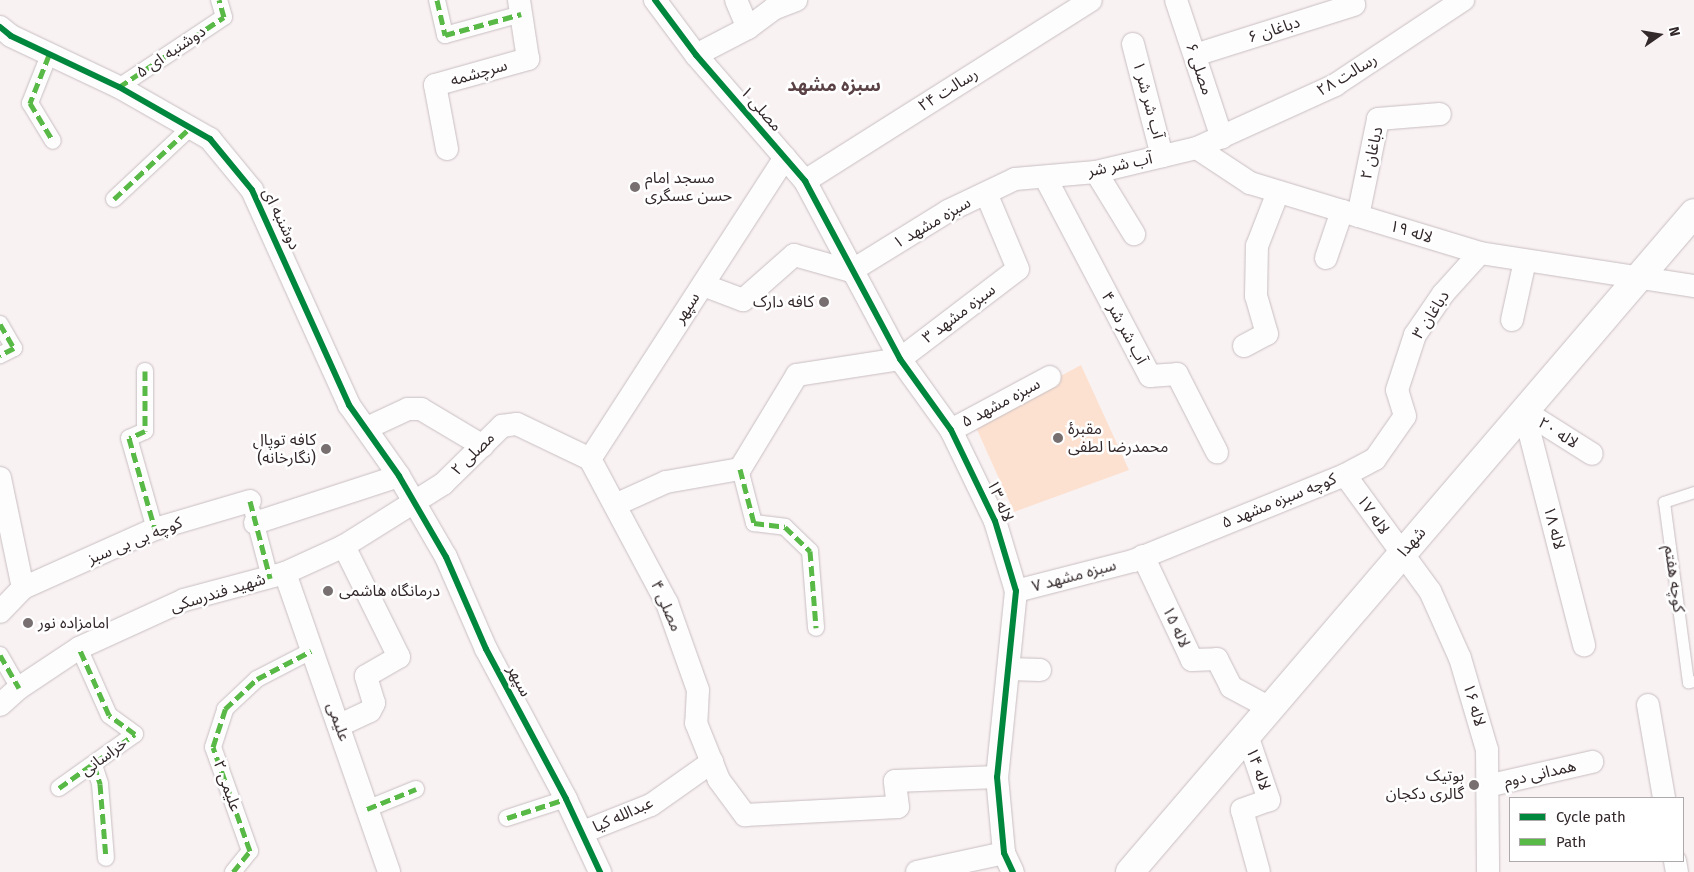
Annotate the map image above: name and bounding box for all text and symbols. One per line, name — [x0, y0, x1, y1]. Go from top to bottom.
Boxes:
north arrow — [1634, 10, 1684, 60]
street label: ۶ دباغان — [1246, 13, 1302, 47]
street label: ۵ دوشنبه ای — [133, 22, 209, 82]
text: N — [1665, 25, 1683, 38]
street label: ۶ مصلی — [1181, 41, 1217, 97]
street label: ۲۸ رسالت — [1313, 50, 1381, 100]
street label: سرچشمه — [448, 56, 510, 90]
street label: ۱ آب شر شر — [1128, 59, 1168, 141]
street label: ۲۴ رسالت — [915, 64, 981, 116]
district label: سبزه مشهد — [787, 74, 881, 96]
street label: ۱ مصلی — [736, 82, 786, 136]
street label: ۲ دباغان — [1357, 125, 1387, 181]
street label: آب شر شر — [1086, 149, 1154, 181]
place label: مسجد امام حسن عسگری — [645, 168, 732, 206]
marker: مسجد امام حسن عسگری — [629, 181, 641, 193]
street label: دوشنبه ای — [258, 185, 304, 253]
street label: ۱ سبزه مشهد — [890, 193, 974, 253]
street label: ۱۹ لاله — [1387, 216, 1435, 248]
street label: ۳ سبزه مشهد — [919, 280, 999, 348]
street label: ۳ دباغان — [1408, 287, 1454, 343]
street label: ۴ آب شر شر — [1097, 288, 1151, 368]
street label: سپهر — [670, 289, 704, 327]
place label: کافه دارک — [753, 292, 814, 312]
marker: کافه دارک — [818, 296, 830, 308]
street label: ۵ سبزه مشهد — [958, 374, 1044, 432]
street label: ۲۰ لاله — [1534, 413, 1582, 453]
place label: مقبرهٔ محمدرضا لطفی — [1068, 419, 1168, 457]
street label: ۲ مصلی — [447, 428, 499, 480]
place label: کافه توپال (نگارخانه) — [253, 430, 316, 468]
marker: مقبرهٔ محمدرضا لطفی — [1052, 432, 1064, 444]
marker: کافه توپال (نگارخانه) — [320, 443, 332, 455]
street label: کوچه سبزه مشهد ۵ — [1219, 469, 1339, 533]
street label: لاله ۱۳ — [983, 477, 1017, 525]
street label: ۱۷ لاله — [1353, 492, 1393, 538]
street label: لاله ۱۸ — [1539, 504, 1569, 552]
street label: کوچه بی بی سبز — [85, 513, 185, 569]
street label: شهدا — [1394, 523, 1430, 561]
street label: کوچه هفتم — [1660, 544, 1688, 614]
street label: ۷ سبزه مشهد — [1030, 556, 1118, 596]
street label: شهید فندرسکی — [168, 569, 268, 617]
street label: ۴ مصلی — [646, 578, 686, 634]
place label: درمانگاه هاشمی — [339, 581, 440, 601]
marker: درمانگاه هاشمی — [321, 584, 335, 598]
street label: ۱۵ لاله — [1158, 603, 1194, 651]
place label: امامزاده نور — [38, 613, 109, 633]
marker: امامزاده نور — [22, 617, 34, 629]
street label: سپهر — [503, 662, 535, 700]
street label: لاله ۱۶ — [1459, 681, 1489, 729]
street label: علیمی — [322, 700, 354, 744]
street label: خراسانی — [77, 734, 131, 780]
street label: ۱۴ لاله — [1242, 745, 1274, 793]
street label: همدانی دوم — [1502, 756, 1578, 792]
street label: ۲ علیمی — [209, 758, 245, 814]
place label: بوتیک گالری دکجان — [1386, 766, 1464, 804]
marker: بوتیک گالری دکجان — [1468, 779, 1480, 791]
street label: عبدالله کیا — [590, 793, 656, 837]
legend — [1509, 797, 1684, 862]
text: Cycle path — [1556, 808, 1626, 826]
text: Path — [1556, 833, 1586, 851]

